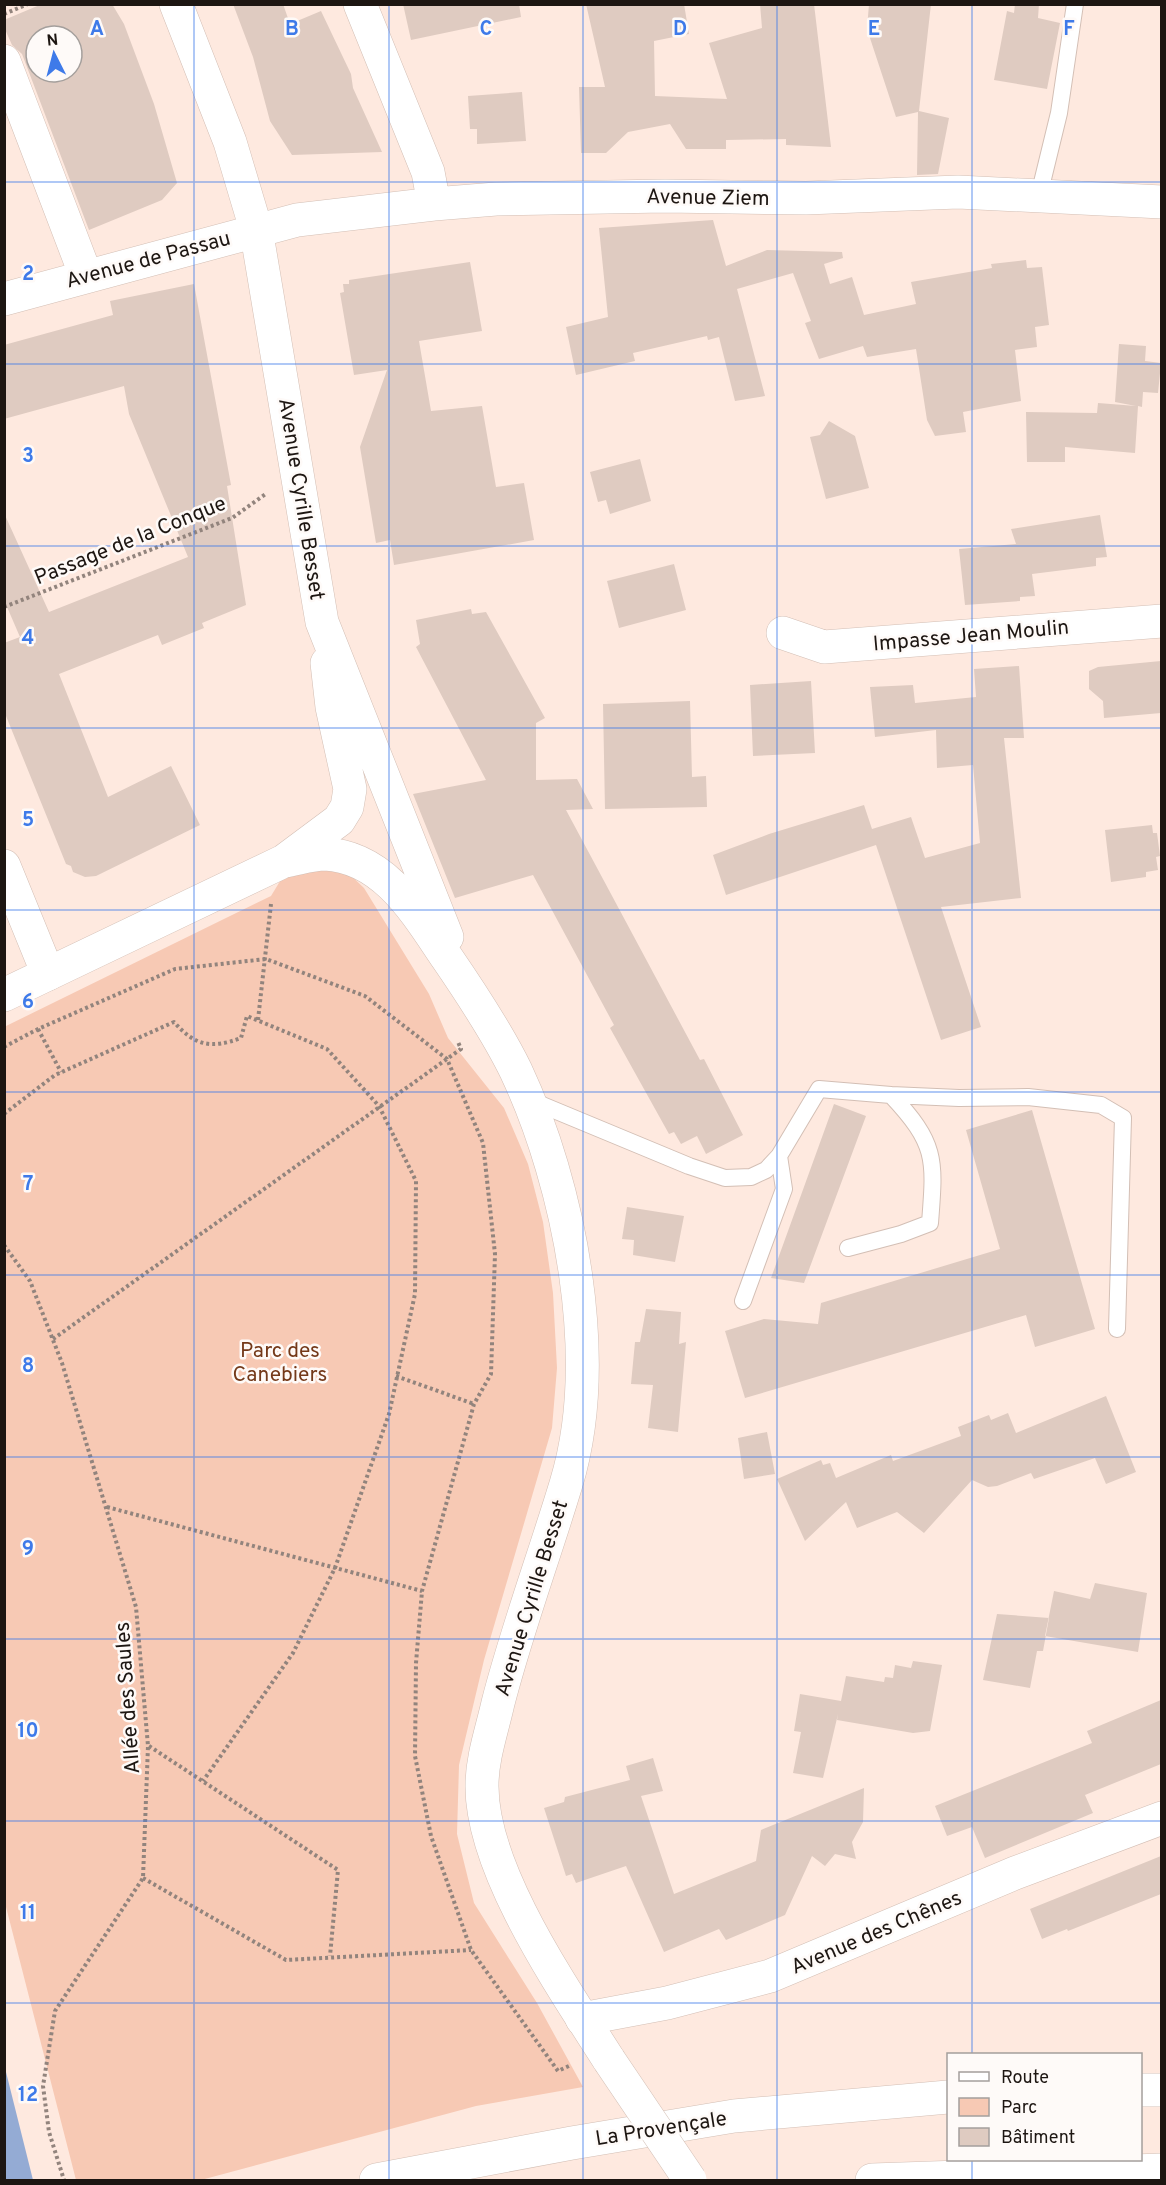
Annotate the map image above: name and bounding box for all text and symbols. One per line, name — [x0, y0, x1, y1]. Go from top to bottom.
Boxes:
text: A — [90, 17, 104, 43]
text: B — [285, 17, 299, 43]
text: C — [480, 17, 492, 43]
text: D — [673, 17, 687, 43]
text: E — [868, 17, 880, 43]
text: F — [1063, 17, 1075, 43]
north arrow — [24, 24, 84, 84]
text: N — [46, 31, 59, 52]
street label: Avenue Ziem — [646, 184, 770, 213]
street label: Avenue de Passau — [63, 225, 234, 295]
text: 2 — [22, 262, 34, 288]
street label: Avenue Cyrille Besset — [271, 396, 330, 602]
text: 3 — [22, 444, 34, 470]
street label: Passage de la Conque — [31, 491, 230, 592]
street label: Impasse Jean Moulin — [872, 614, 1070, 659]
text: 4 — [22, 626, 34, 652]
text: 5 — [22, 808, 34, 834]
text: 6 — [22, 990, 34, 1016]
text: 7 — [23, 1172, 33, 1198]
park label: Parc des Canebiers — [233, 1338, 327, 1389]
text: 8 — [22, 1354, 34, 1380]
street label: Avenue Cyrille Besset — [490, 1497, 575, 1700]
text: 9 — [22, 1537, 34, 1563]
street label: Allée des Saules — [110, 1621, 147, 1775]
text: 10 — [17, 1719, 39, 1745]
street label: Avenue des Chênes — [787, 1885, 966, 1982]
text: 11 — [20, 1901, 36, 1927]
legend — [947, 2053, 1142, 2161]
text: Route — [1001, 2067, 1049, 2090]
text: 12 — [18, 2083, 38, 2109]
text: Parc — [1001, 2097, 1037, 2120]
street label: La Provençale — [594, 2106, 729, 2153]
text: Bâtiment — [1001, 2127, 1075, 2150]

